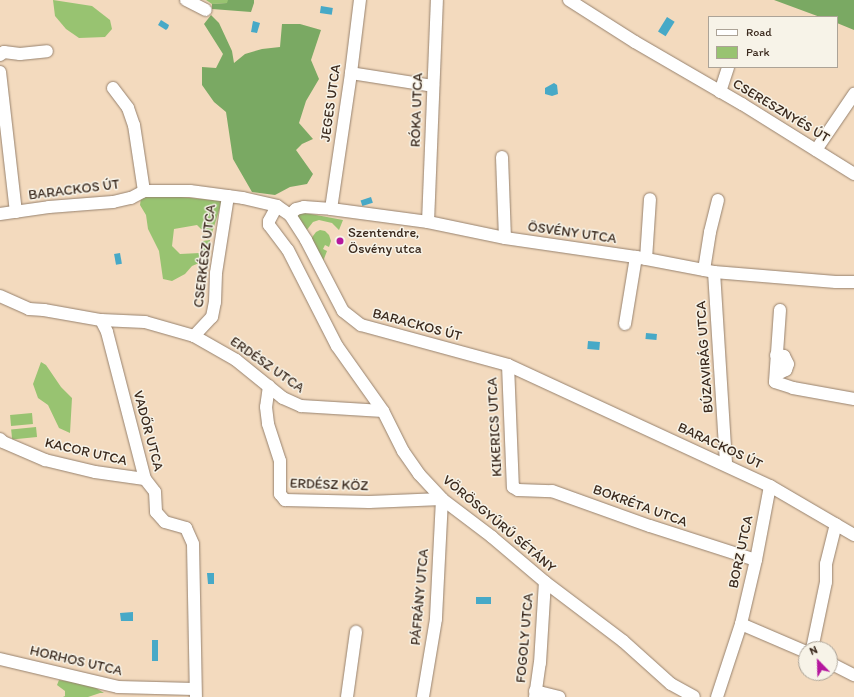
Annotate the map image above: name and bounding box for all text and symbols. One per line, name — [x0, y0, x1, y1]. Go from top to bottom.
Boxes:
legend — [708, 16, 838, 68]
text: Road — [746, 25, 772, 39]
text: Park — [746, 45, 770, 59]
street label: JEGES UTCA — [317, 63, 345, 143]
street label: RÓKA UTCA — [407, 72, 427, 148]
street label: CSERESZNYÉS ÚT — [729, 75, 833, 147]
street label: BARACKOS ÚT — [27, 176, 121, 204]
street label: CSERKÉSZ UTCA — [190, 203, 220, 309]
street label: ÖSVÉNY UTCA — [526, 218, 618, 248]
place label: Szentendre, Ösvény utca — [348, 225, 421, 258]
marker: Szentendre, Ösvény utca — [335, 236, 345, 246]
street label: BÚZAVIRÁG UTCA — [693, 300, 717, 414]
street label: BARACKOS ÚT — [370, 305, 464, 345]
street label: ERDÉSZ UTCA — [227, 333, 307, 397]
street label: KIKERICS UTCA — [484, 377, 506, 477]
street label: VADŐR UTCA — [129, 389, 167, 473]
street label: BARACKOS ÚT — [675, 419, 765, 473]
street label: KACOR UTCA — [43, 434, 129, 470]
street label: VÖRÖSGYŰRŰ SÉTÁNY — [439, 472, 559, 576]
street label: ERDÉSZ KÖZ — [289, 475, 369, 495]
street label: BOKRÉTA UTCA — [590, 481, 690, 531]
street label: BORZ UTCA — [725, 514, 757, 590]
street label: PÁFRÁNY UTCA — [407, 548, 433, 646]
street label: FOGOLY UTCA — [513, 592, 537, 684]
north arrow — [798, 641, 838, 681]
street label: HORHOS UTCA — [28, 642, 124, 680]
text: N — [808, 643, 819, 658]

